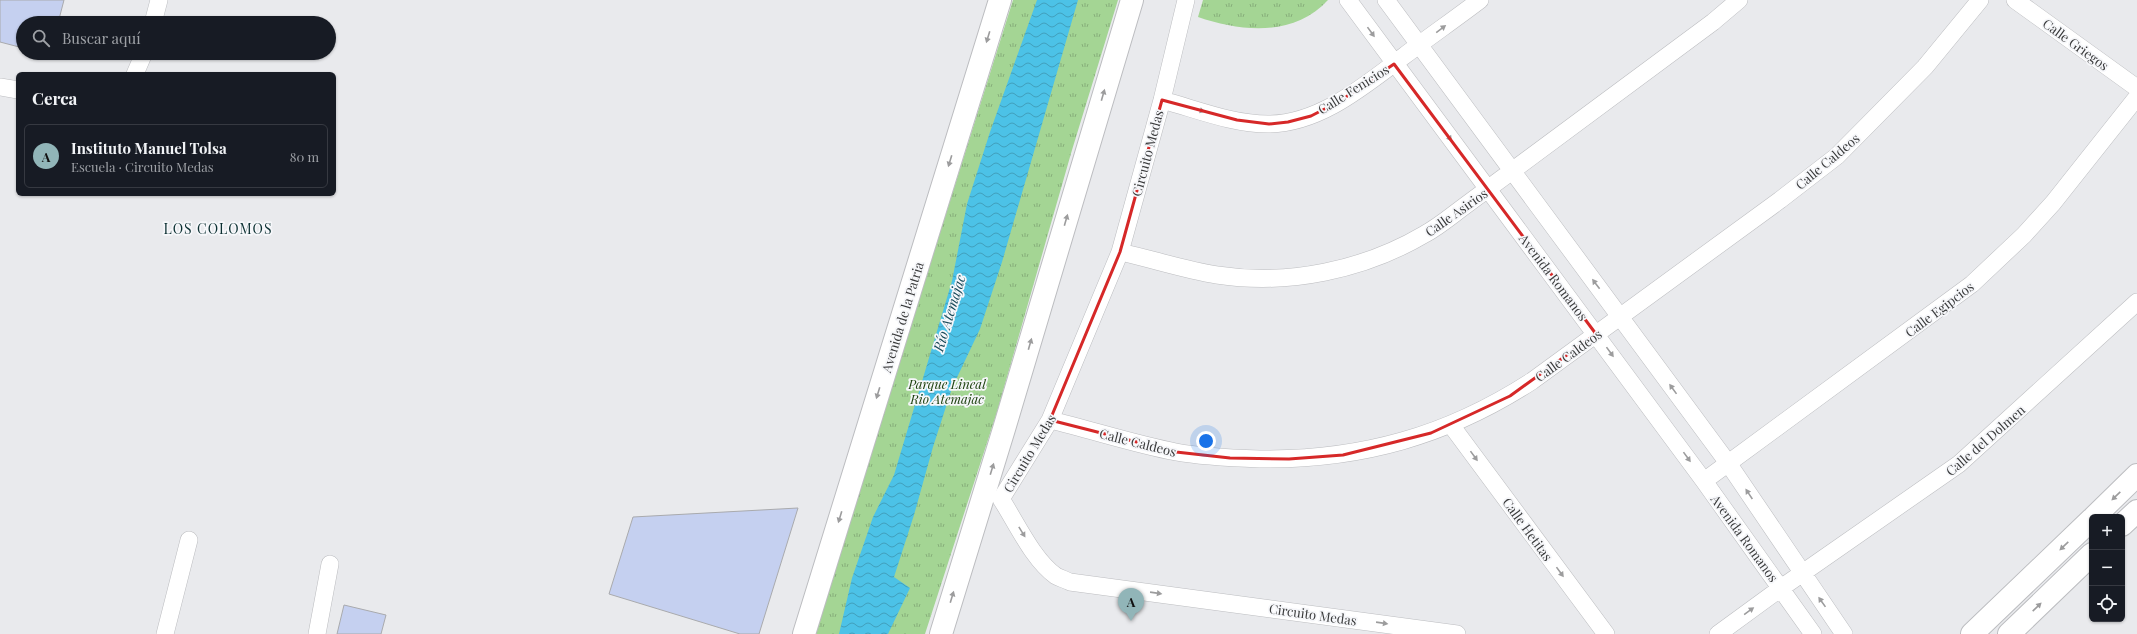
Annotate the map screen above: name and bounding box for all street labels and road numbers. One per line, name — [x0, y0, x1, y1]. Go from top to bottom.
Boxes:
street label: Calle Griegos — [2040, 14, 2113, 74]
street label: Calle Fenicios — [1314, 60, 1392, 118]
street label: Circuito Medas — [1127, 108, 1167, 198]
street label: Calle Caldeos — [1791, 129, 1863, 193]
street label: Calle Asirios — [1421, 184, 1491, 240]
street label: Avenida Romanos — [1515, 230, 1592, 324]
street label: Avenida de la Patria — [877, 259, 927, 375]
street label: Calle Egipcios — [1901, 278, 1977, 340]
street label: Calle Caldeos — [1531, 325, 1605, 385]
street label: Calle del Dolmen — [1942, 401, 2028, 479]
street label: Circuito Medas — [999, 411, 1059, 495]
street label: Calle Caldeos — [1098, 424, 1178, 460]
street label: Avenida Romanos — [1707, 490, 1783, 585]
street label: Calle Hetitas — [1499, 494, 1557, 564]
street label: Circuito Medas — [1268, 599, 1358, 629]

